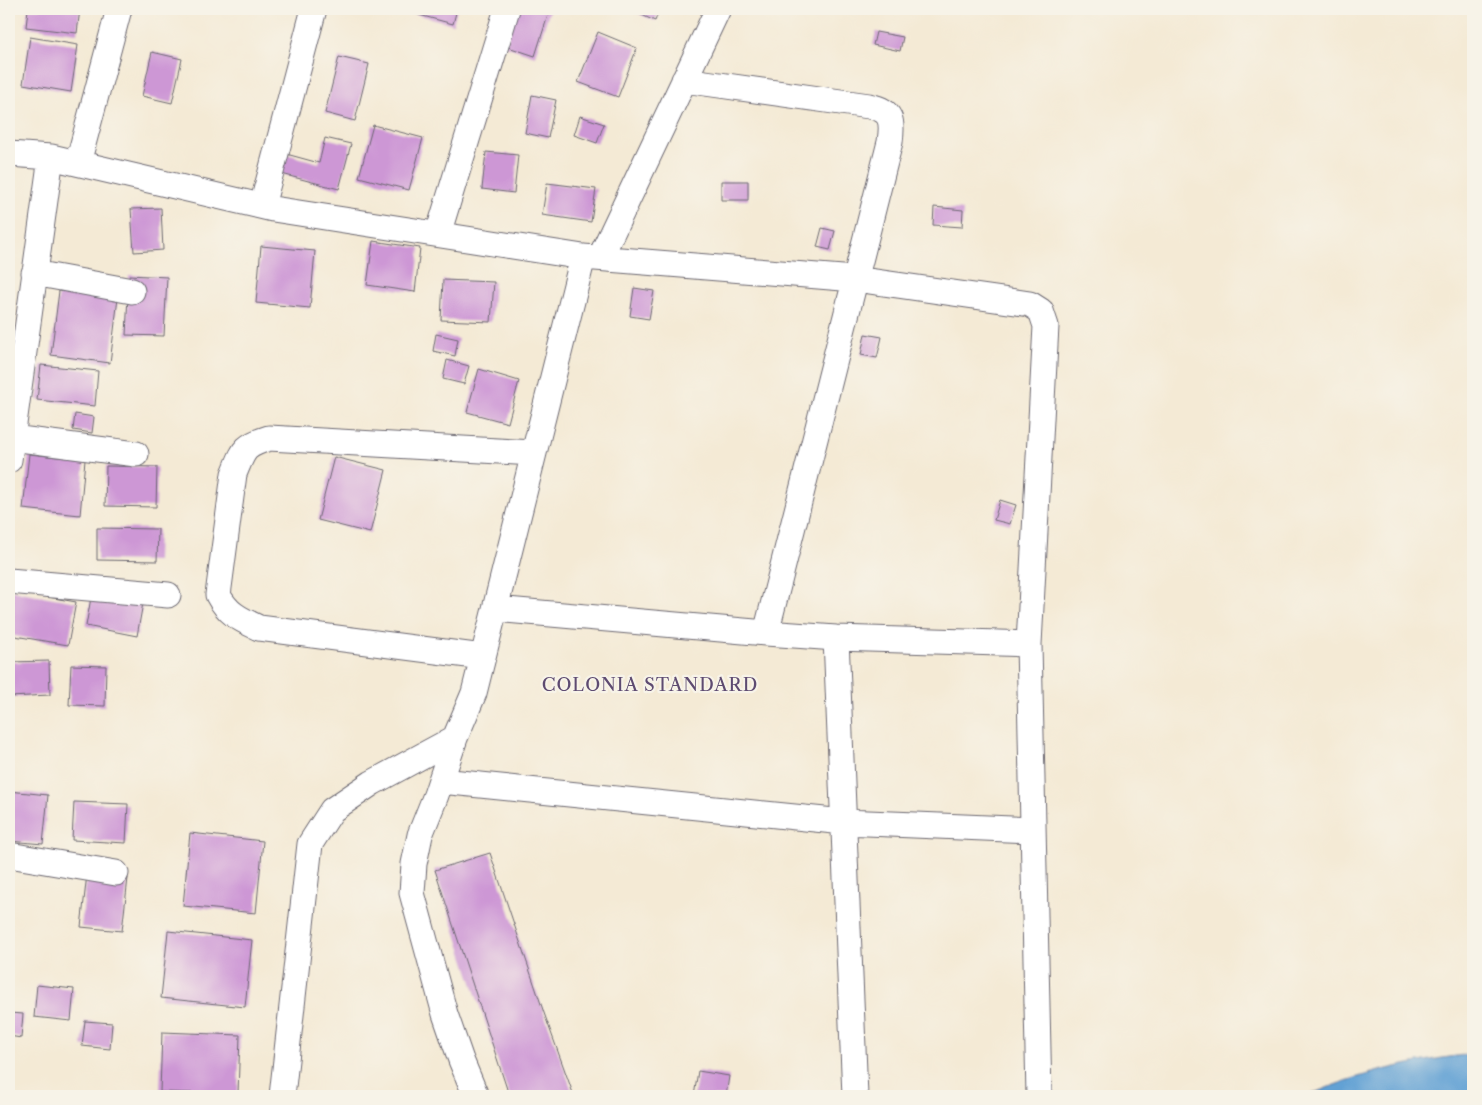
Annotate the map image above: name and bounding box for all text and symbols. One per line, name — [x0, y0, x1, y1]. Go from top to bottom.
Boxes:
district label: COLONIA STANDARD — [542, 674, 758, 696]

